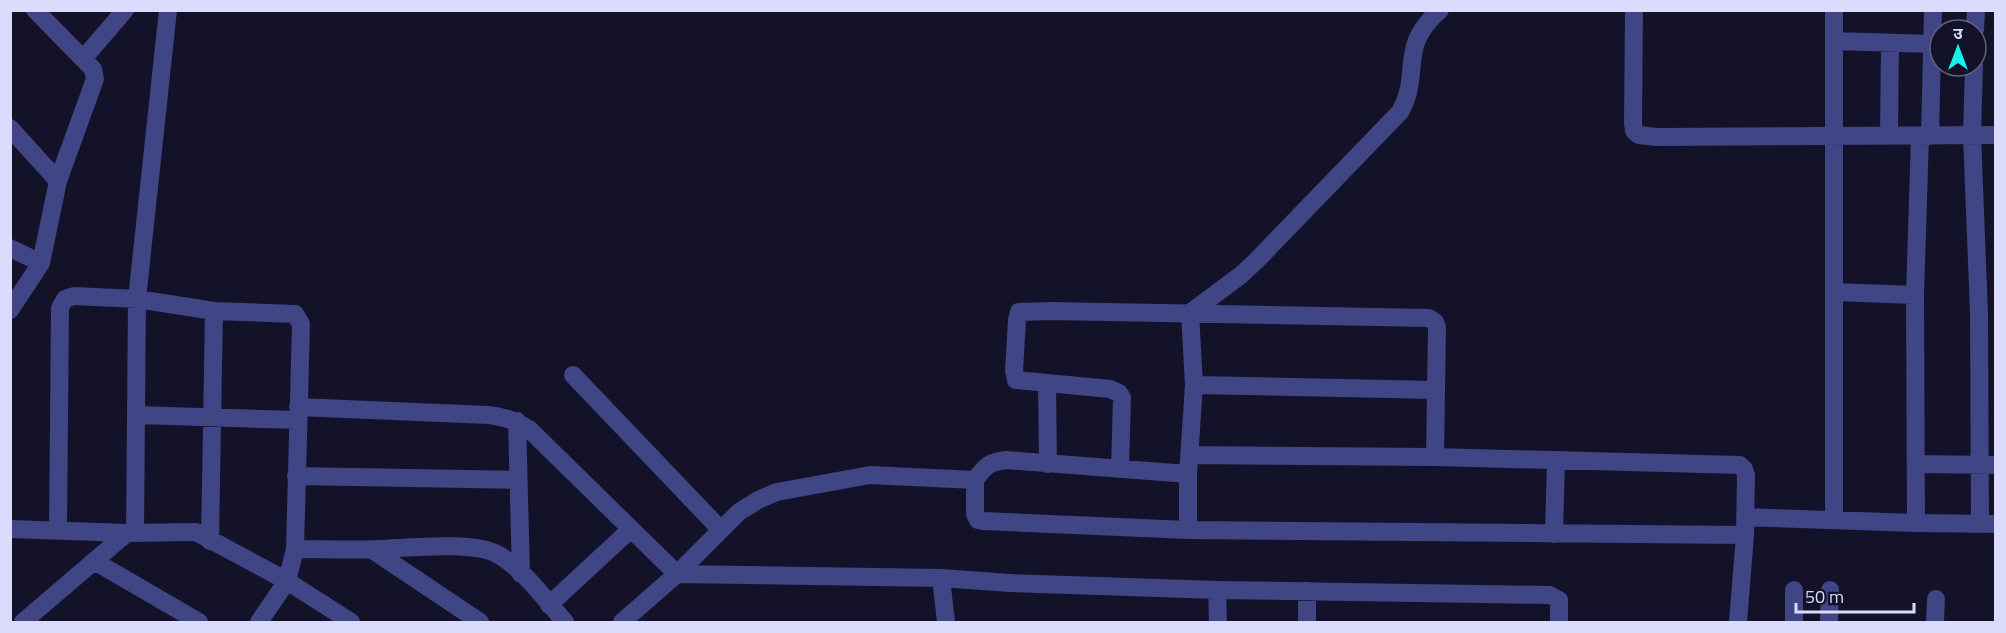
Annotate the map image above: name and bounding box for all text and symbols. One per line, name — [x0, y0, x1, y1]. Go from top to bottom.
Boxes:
north arrow — [1928, 18, 1988, 78]
text: उ — [1953, 21, 1963, 45]
scale bar — [1796, 576, 1914, 614]
text: 50 m — [1805, 583, 1844, 610]

